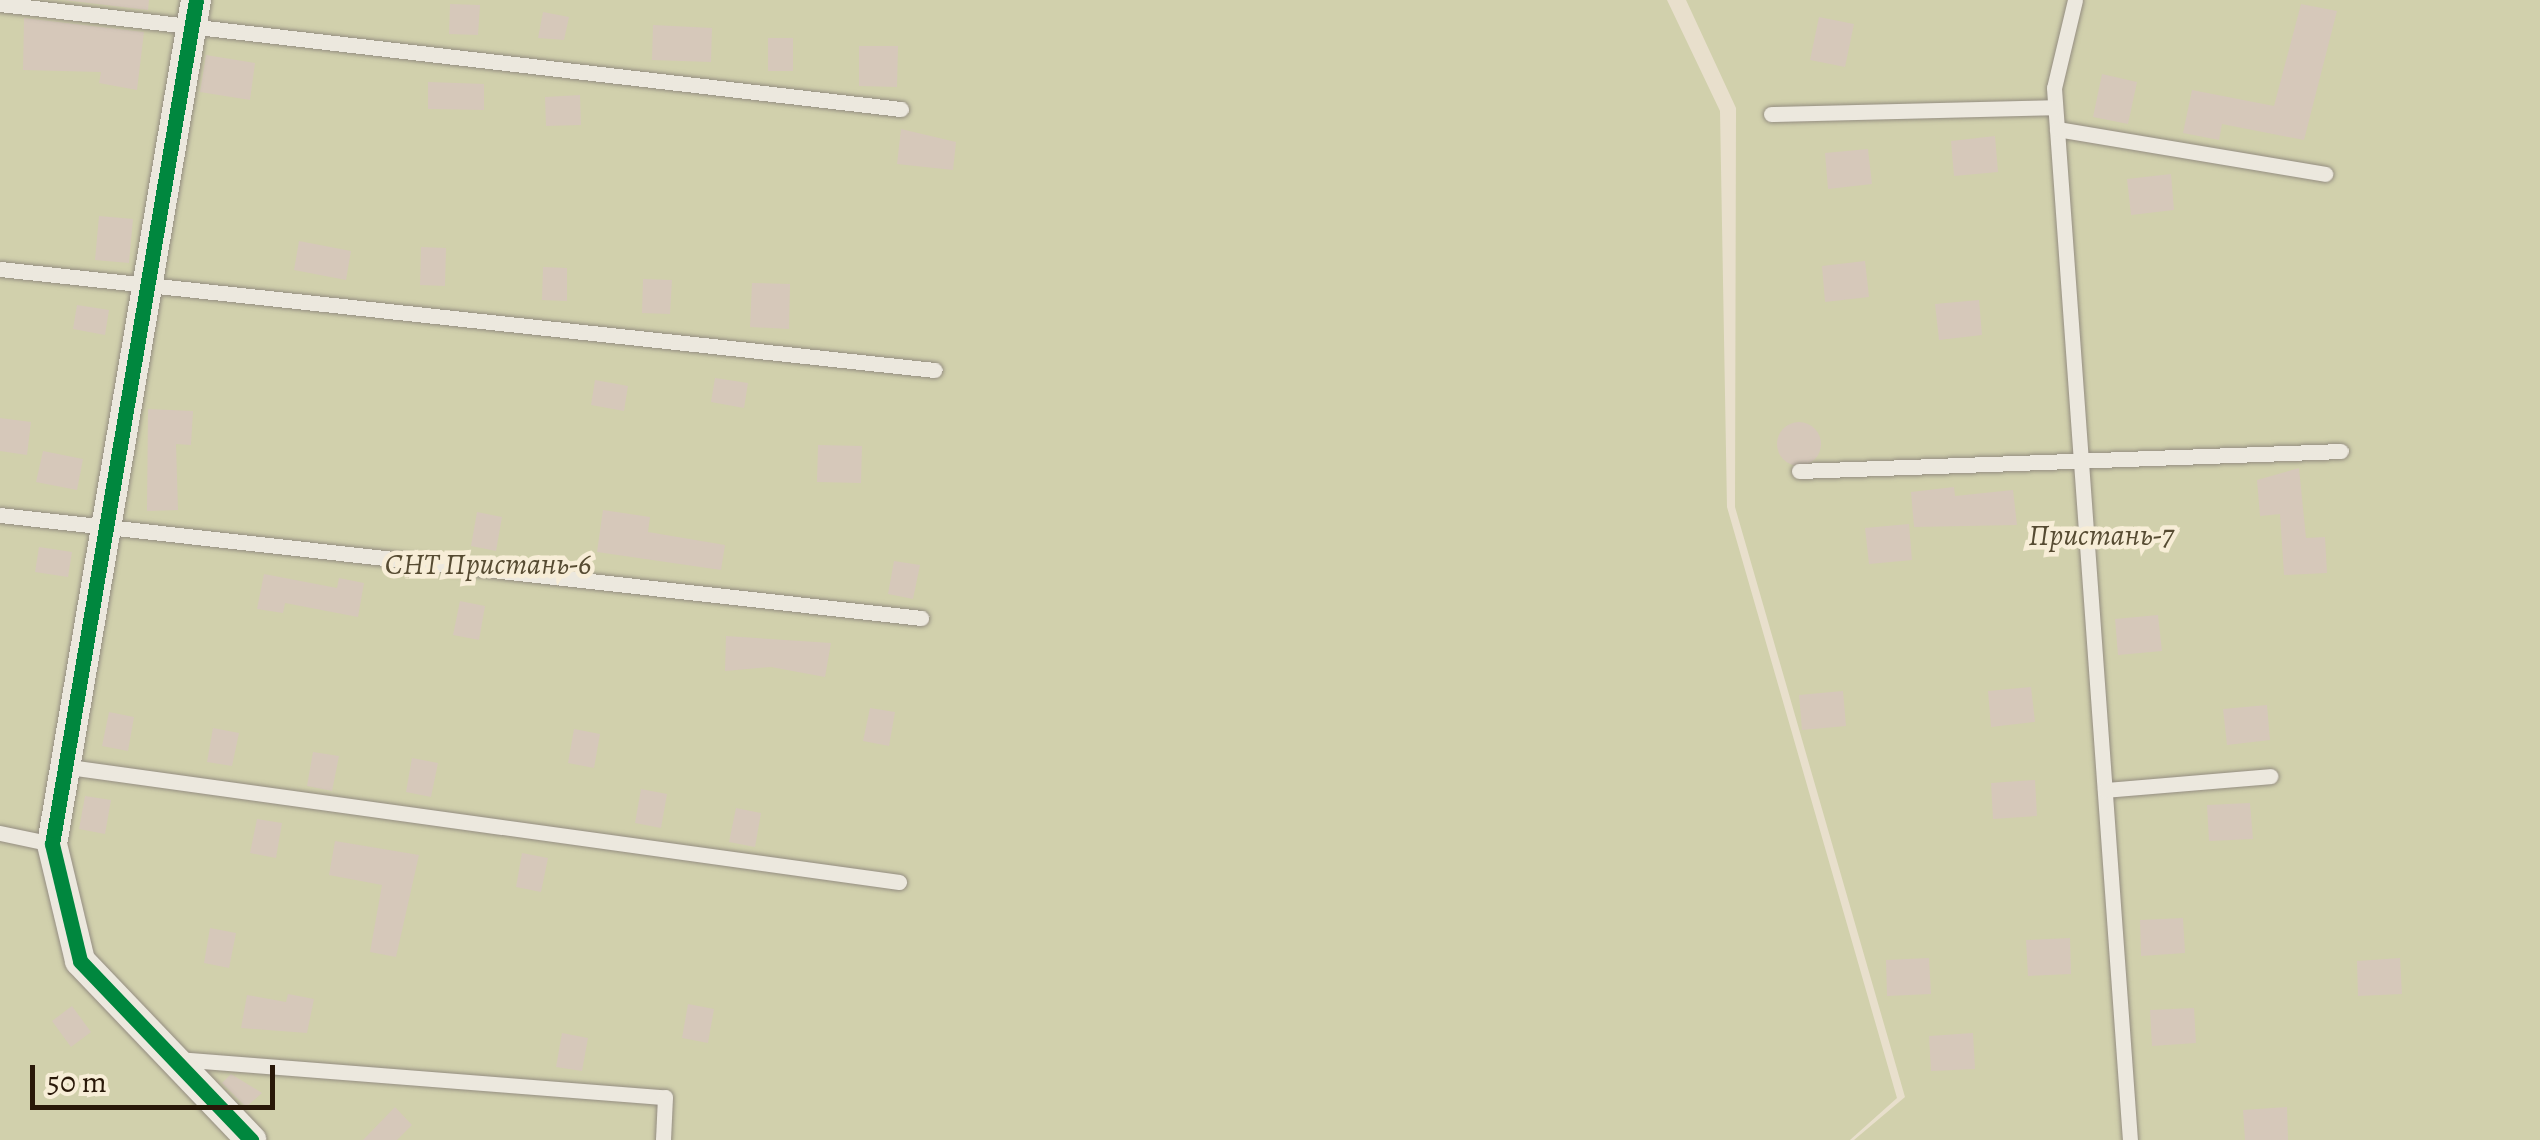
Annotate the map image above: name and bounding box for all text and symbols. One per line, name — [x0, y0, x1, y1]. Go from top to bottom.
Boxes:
park label: Пристань-7 — [2028, 517, 2174, 553]
park label: СНТ Пристань-6 — [385, 546, 591, 582]
scale bar — [35, 1045, 280, 1107]
text: 50 m — [47, 1062, 107, 1102]

